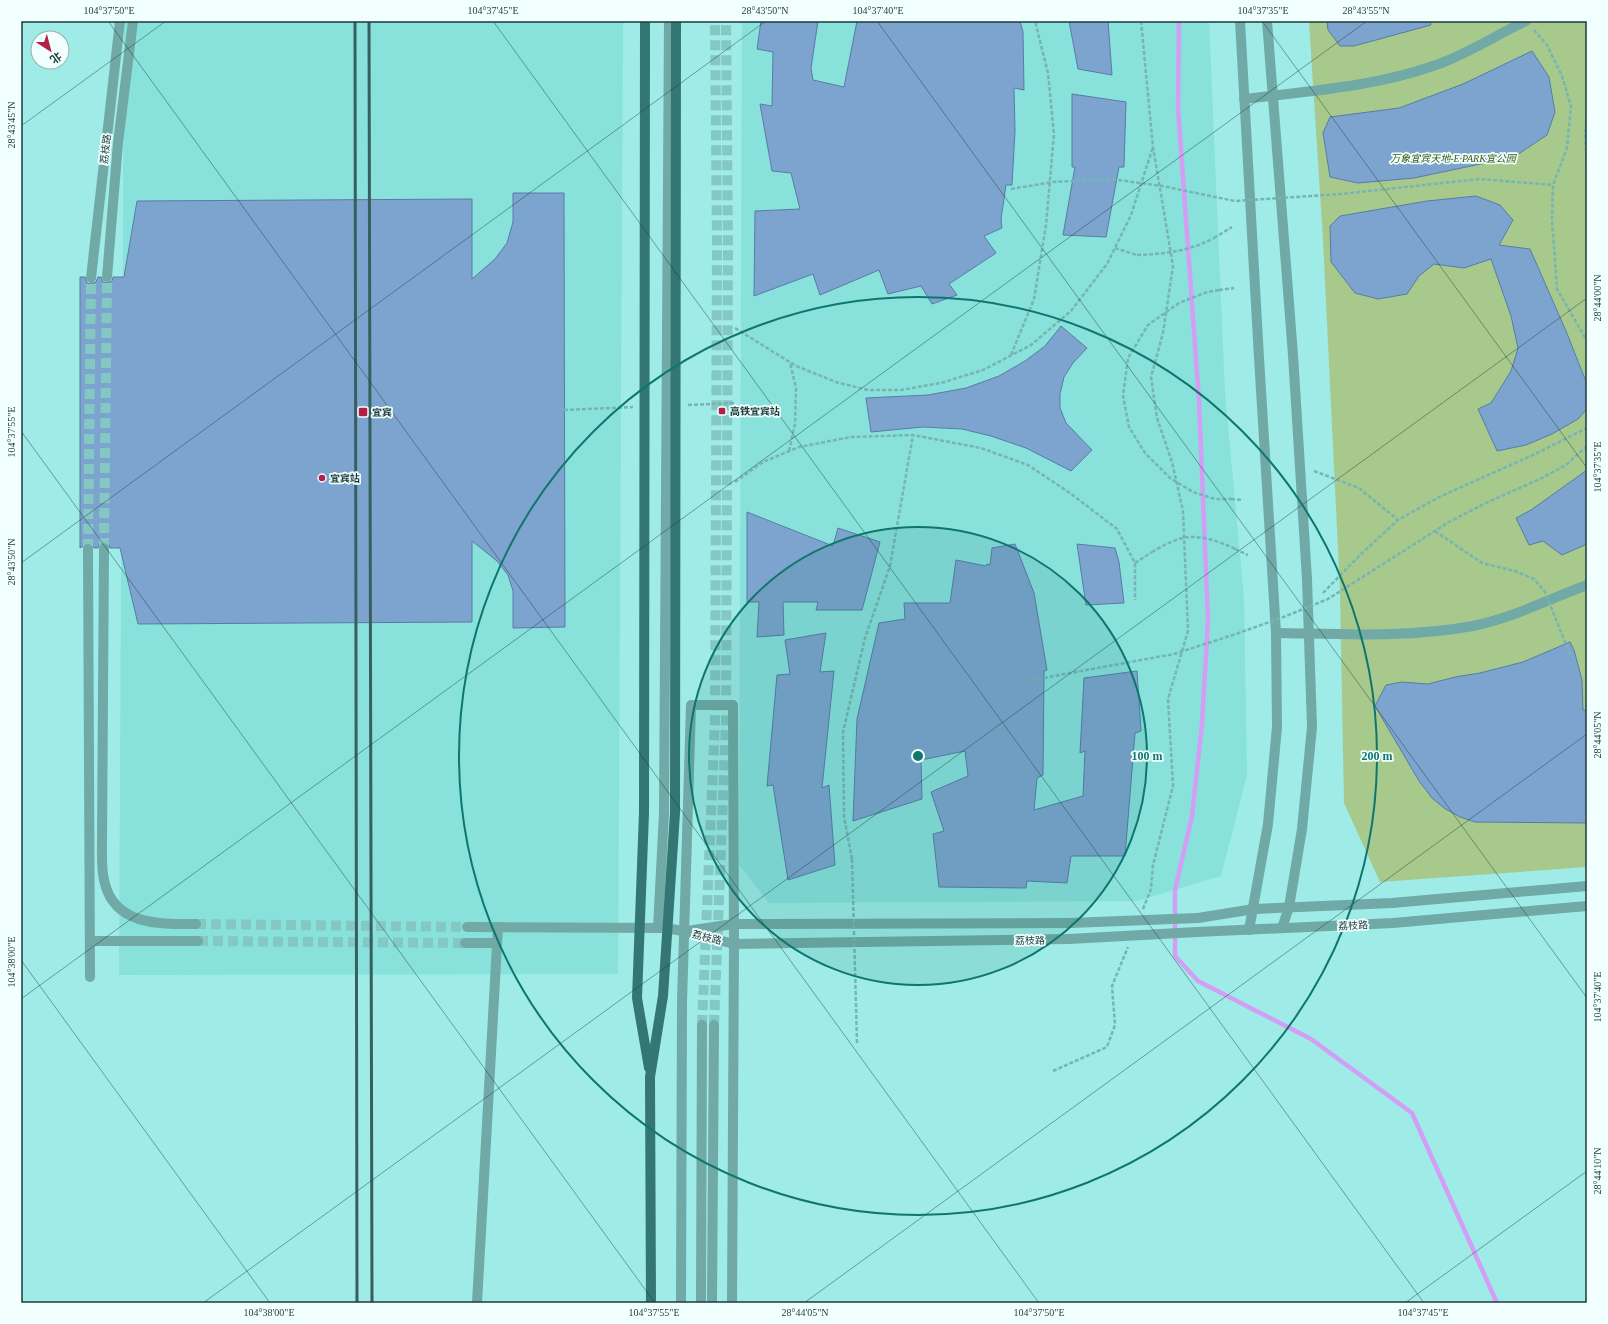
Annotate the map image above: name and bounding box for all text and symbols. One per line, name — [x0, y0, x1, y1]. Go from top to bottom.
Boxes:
text: 104°37'50"E — [84, 5, 135, 16]
text: 104°37'45"E — [468, 5, 519, 16]
text: 28°43'50"N — [741, 5, 789, 16]
text: 104°37'40"E — [853, 5, 904, 16]
text: 104°37'35"E — [1238, 5, 1289, 16]
text: 28°43'55"N — [1342, 5, 1390, 16]
north arrow — [30, 30, 70, 70]
text: 北 — [48, 50, 64, 66]
text: 28°43'45"N — [6, 101, 17, 149]
street label: 荔枝路 — [98, 134, 113, 165]
park label: 万象宜宾天地-E·PARK宜公园 — [1390, 153, 1518, 164]
text: 28°44'00"N — [1592, 274, 1603, 322]
marker: 宜宾 — [357, 406, 369, 418]
marker: 高铁宜宾站 — [717, 406, 727, 416]
place label: 高铁宜宾站 — [730, 406, 780, 417]
text: 104°37'55"E — [6, 407, 17, 458]
place label: 宜宾 — [372, 407, 392, 418]
text: 104°37'35"E — [1592, 442, 1603, 493]
marker: 宜宾站 — [317, 473, 327, 483]
place label: 宜宾站 — [330, 473, 360, 484]
text: 28°43'50"N — [6, 538, 17, 586]
text: 28°44'05"N — [1592, 711, 1603, 759]
centre of rings — [911, 749, 925, 763]
text: 100 m — [1132, 749, 1163, 763]
text: 200 m — [1362, 749, 1393, 763]
street label: 荔枝路 — [1338, 919, 1368, 932]
street label: 荔枝路 — [691, 929, 723, 946]
street label: 荔枝路 — [1015, 935, 1045, 946]
text: 104°38'00"E — [6, 937, 17, 988]
text: 104°37'40"E — [1592, 972, 1603, 1023]
text: 28°44'10"N — [1592, 1147, 1603, 1195]
text: 104°38'00"E — [244, 1307, 295, 1318]
text: 104°37'55"E — [629, 1307, 680, 1318]
text: 28°44'05"N — [781, 1307, 829, 1318]
text: 104°37'50"E — [1014, 1307, 1065, 1318]
text: 104°37'45"E — [1398, 1307, 1449, 1318]

